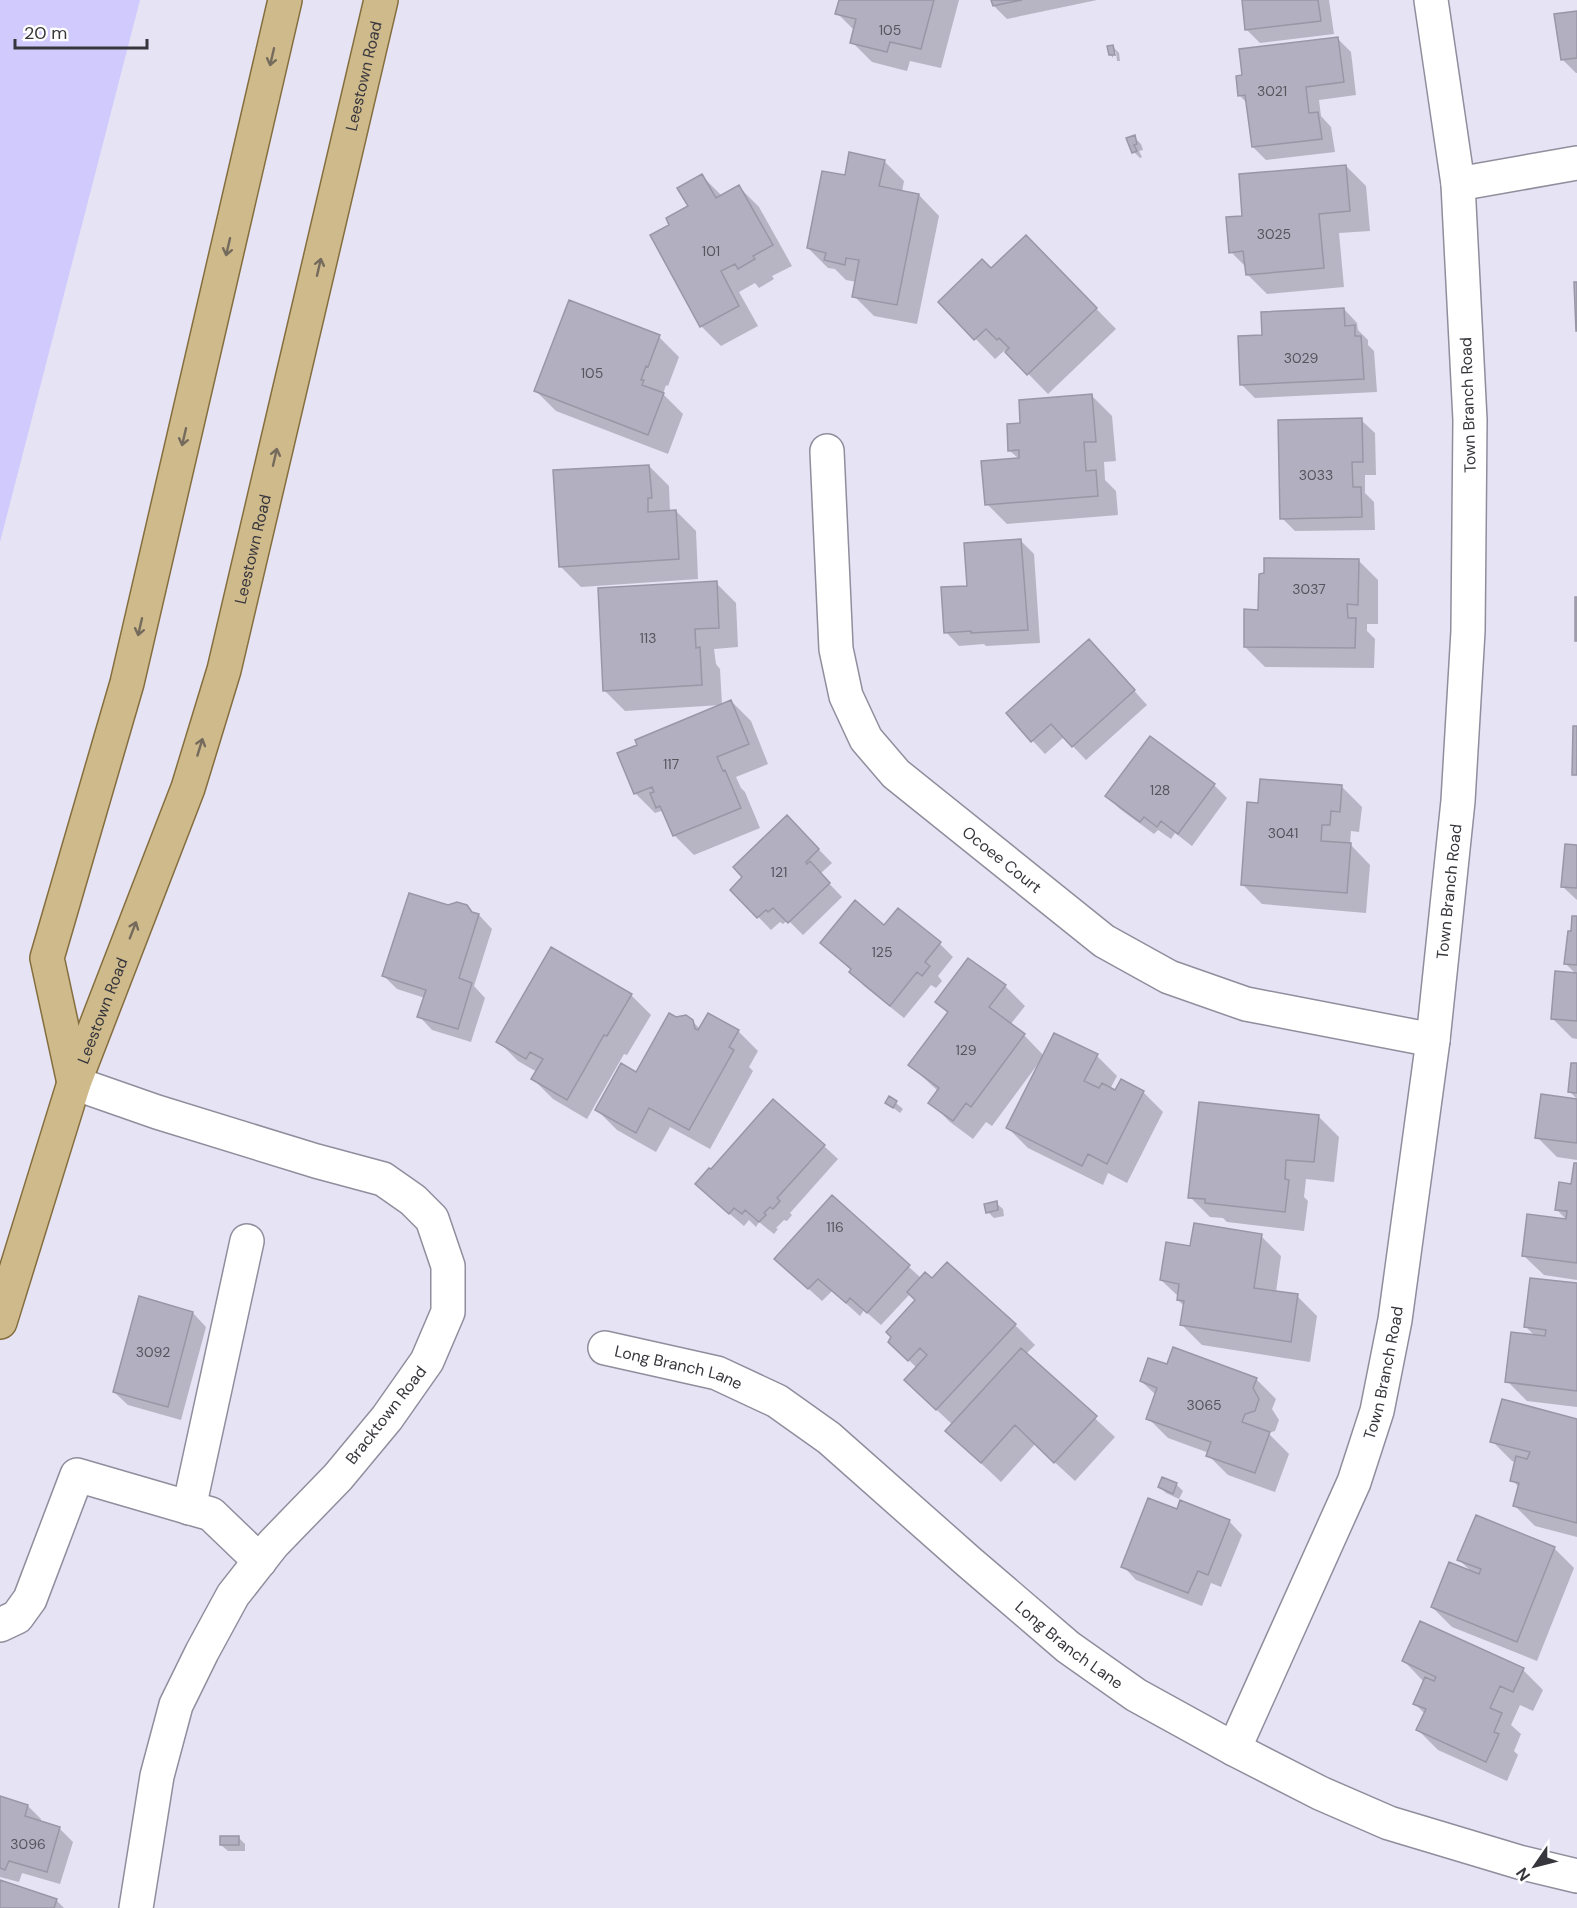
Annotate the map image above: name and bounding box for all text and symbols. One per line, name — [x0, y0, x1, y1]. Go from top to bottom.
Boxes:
scale bar — [15, 12, 147, 50]
street label: Leestown Road — [340, 19, 386, 133]
text: 20 m — [24, 21, 67, 45]
house number: 105 — [879, 21, 901, 39]
one-way arrow — [266, 47, 277, 66]
house number: 3021 — [1257, 82, 1287, 100]
house number: 3025 — [1257, 225, 1291, 243]
one-way arrow — [222, 237, 233, 256]
house number: 101 — [702, 242, 720, 260]
one-way arrow — [314, 258, 325, 277]
street label: Town Branch Road — [1455, 337, 1481, 473]
house number: 3029 — [1284, 349, 1318, 367]
house number: 105 — [581, 364, 603, 382]
one-way arrow — [178, 427, 189, 446]
one-way arrow — [269, 448, 281, 467]
house number: 3033 — [1299, 466, 1333, 484]
street label: Leestown Road — [229, 492, 275, 606]
house number: 3037 — [1292, 580, 1326, 598]
one-way arrow — [134, 617, 145, 636]
house number: 113 — [639, 629, 657, 647]
one-way arrow — [196, 738, 207, 757]
house number: 117 — [663, 755, 679, 773]
house number: 128 — [1150, 781, 1170, 799]
street label: Ocoee Court — [958, 821, 1046, 897]
street label: Town Branch Road — [1431, 823, 1466, 960]
house number: 3041 — [1268, 824, 1298, 842]
house number: 121 — [771, 863, 787, 881]
one-way arrow — [128, 922, 139, 940]
house number: 125 — [872, 943, 892, 961]
street label: Leestown Road — [72, 954, 132, 1067]
house number: 129 — [955, 1041, 977, 1059]
house number: 116 — [826, 1218, 844, 1236]
street label: Town Branch Road — [1358, 1305, 1407, 1442]
street label: Long Branch Lane — [613, 1340, 746, 1394]
house number: 3092 — [136, 1343, 170, 1361]
street label: Bracktown Road — [341, 1361, 431, 1469]
house number: 3065 — [1187, 1396, 1221, 1414]
street label: Long Branch Lane — [1011, 1596, 1128, 1693]
house number: 3096 — [10, 1835, 46, 1853]
north arrow — [1505, 1836, 1565, 1896]
text: N — [1511, 1864, 1535, 1885]

